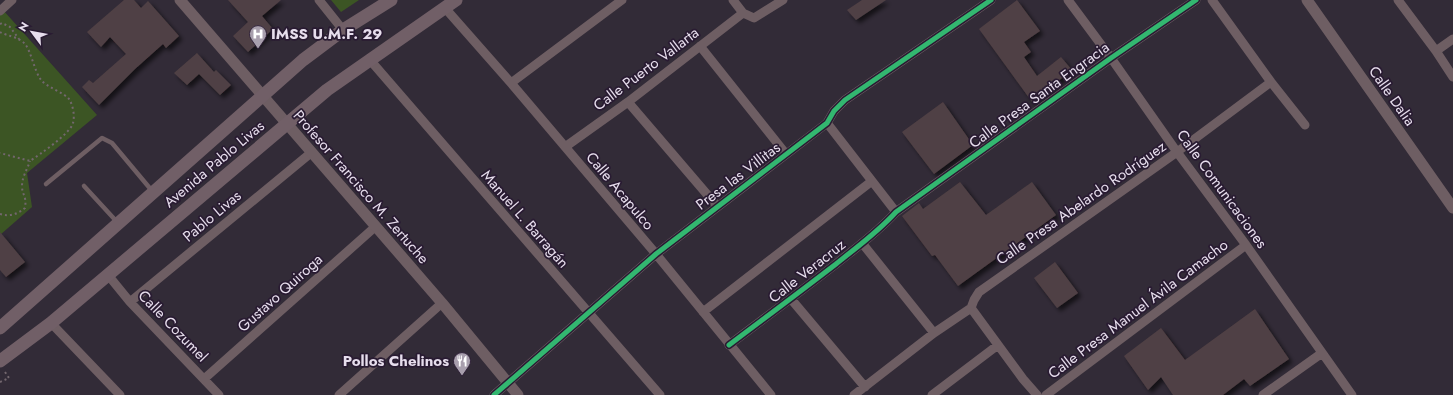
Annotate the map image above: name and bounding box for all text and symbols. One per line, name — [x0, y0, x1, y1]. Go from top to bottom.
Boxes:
north arrow — [12, 12, 52, 52]
text: N — [14, 19, 33, 35]
street label: Calle Puerto Vallarta — [589, 22, 703, 116]
place label: IMSS U.M.F. 29 — [271, 23, 382, 45]
hospital icon: IMSS U.M.F. 29 — [248, 24, 268, 49]
street label: Calle Presa Santa Engracia — [964, 36, 1114, 154]
street label: Calle Dalia — [1363, 62, 1421, 130]
street label: Profesor Francisco M. Zertuche — [288, 105, 434, 269]
street label: Avenida Pablo Livas — [159, 115, 269, 213]
street label: Calle Comunicaciones — [1171, 125, 1273, 253]
street label: Calle Presa Abelardo Rodríguez — [991, 136, 1171, 270]
street label: Presa las Villitas — [691, 137, 785, 215]
street label: Calle Acapulco — [581, 147, 659, 235]
street label: Manuel L. Barragán — [476, 165, 574, 273]
street label: Pablo Livas — [178, 185, 246, 247]
street label: Calle Veracruz — [764, 234, 850, 308]
street label: Calle Presa Manuel Ávila Camacho — [1043, 234, 1233, 384]
street label: Gustavo Quiroga — [233, 249, 327, 337]
street label: Calle Cozumel — [133, 285, 213, 367]
place label: Pollos Chelinos — [343, 350, 449, 372]
restaurant icon: Pollos Chelinos — [452, 351, 472, 376]

